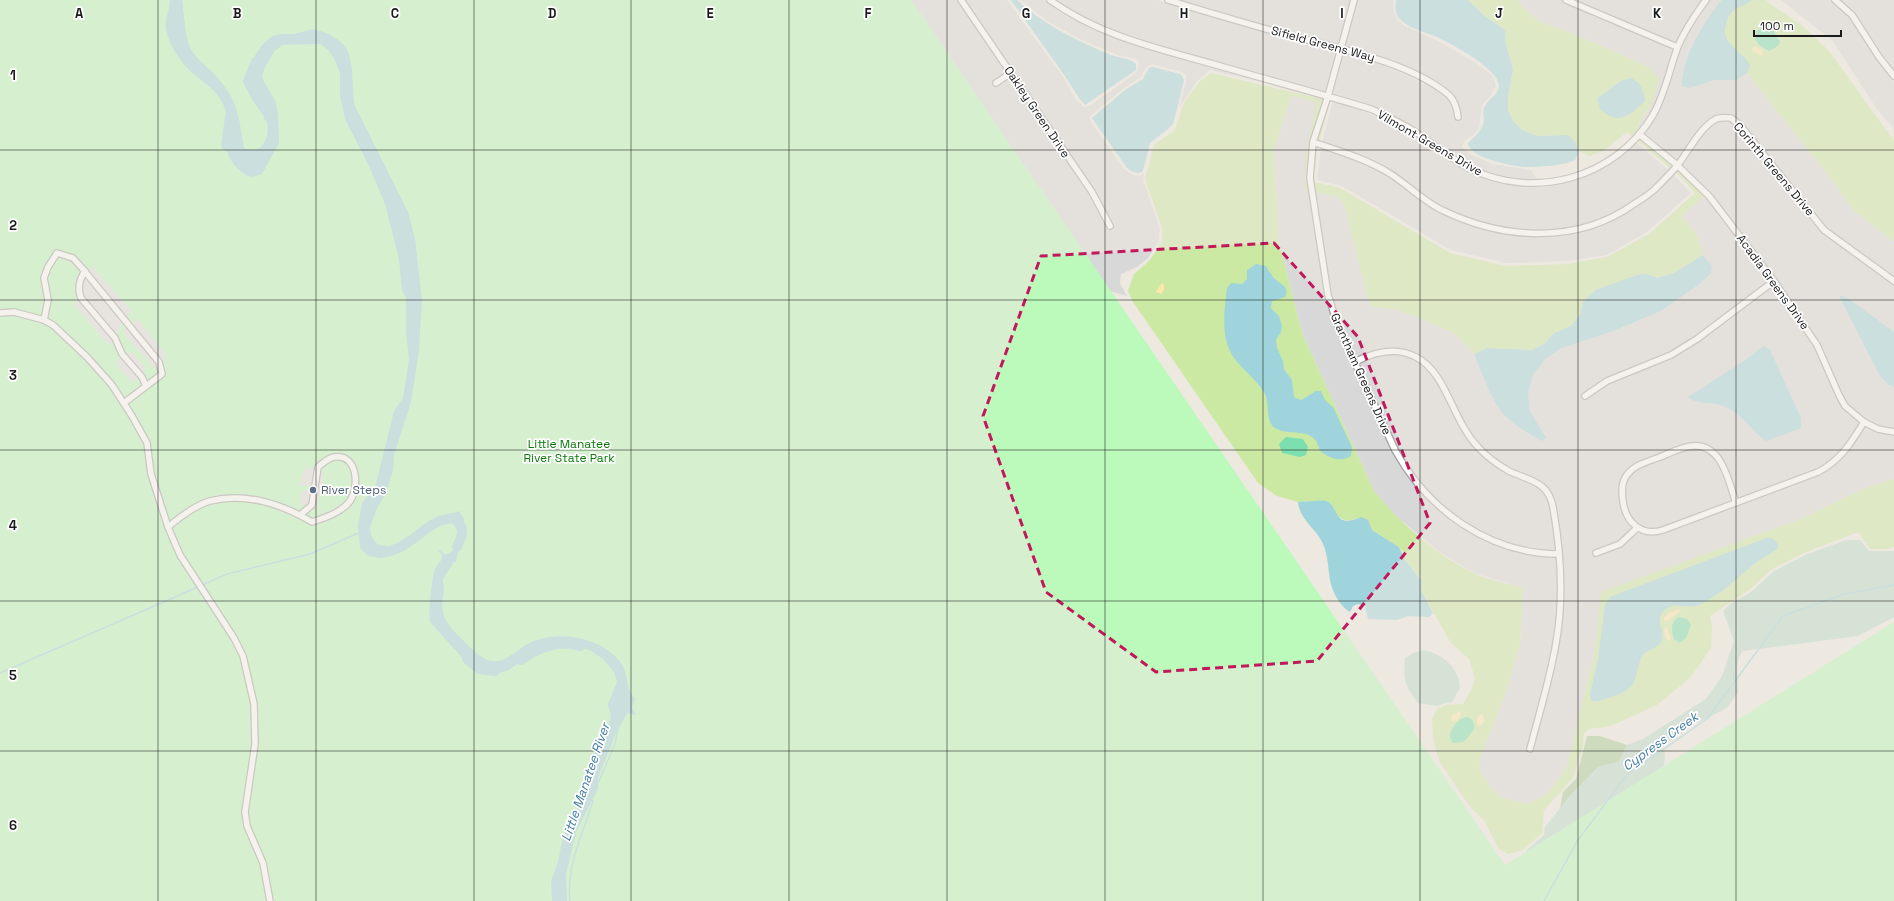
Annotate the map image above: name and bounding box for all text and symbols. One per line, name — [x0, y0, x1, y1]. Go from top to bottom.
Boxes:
text: A — [75, 5, 84, 22]
text: B — [233, 5, 242, 22]
text: C — [391, 5, 399, 22]
text: D — [548, 5, 557, 22]
text: E — [706, 5, 714, 22]
text: F — [865, 5, 872, 22]
text: G — [1022, 5, 1030, 22]
text: H — [1180, 5, 1188, 22]
text: I — [1340, 5, 1344, 22]
text: J — [1495, 5, 1503, 22]
text: K — [1653, 5, 1662, 22]
scale bar — [1754, 12, 1841, 38]
text: 100 m — [1760, 18, 1794, 34]
street label: Sifield Greens Way — [1269, 22, 1377, 66]
street label: Oakley Green Drive — [1000, 63, 1074, 161]
text: 1 — [10, 67, 16, 84]
street label: Vilmont Greens Drive — [1375, 106, 1485, 180]
street label: Corinth Greens Drive — [1730, 119, 1818, 219]
text: 2 — [9, 217, 17, 234]
street label: Acadia Greens Drive — [1733, 231, 1813, 333]
street label: Grantham Greens Drive — [1327, 311, 1395, 437]
text: 3 — [9, 367, 17, 384]
park label: Little Manatee River State Park — [523, 436, 615, 466]
place label: River Steps — [321, 482, 386, 498]
marker: River Steps — [308, 485, 318, 495]
text: 4 — [9, 517, 17, 534]
text: 5 — [9, 667, 17, 684]
water label: Cypress Creek — [1619, 707, 1703, 775]
water label: Little Manatee River — [557, 719, 614, 843]
text: 6 — [9, 817, 17, 834]

